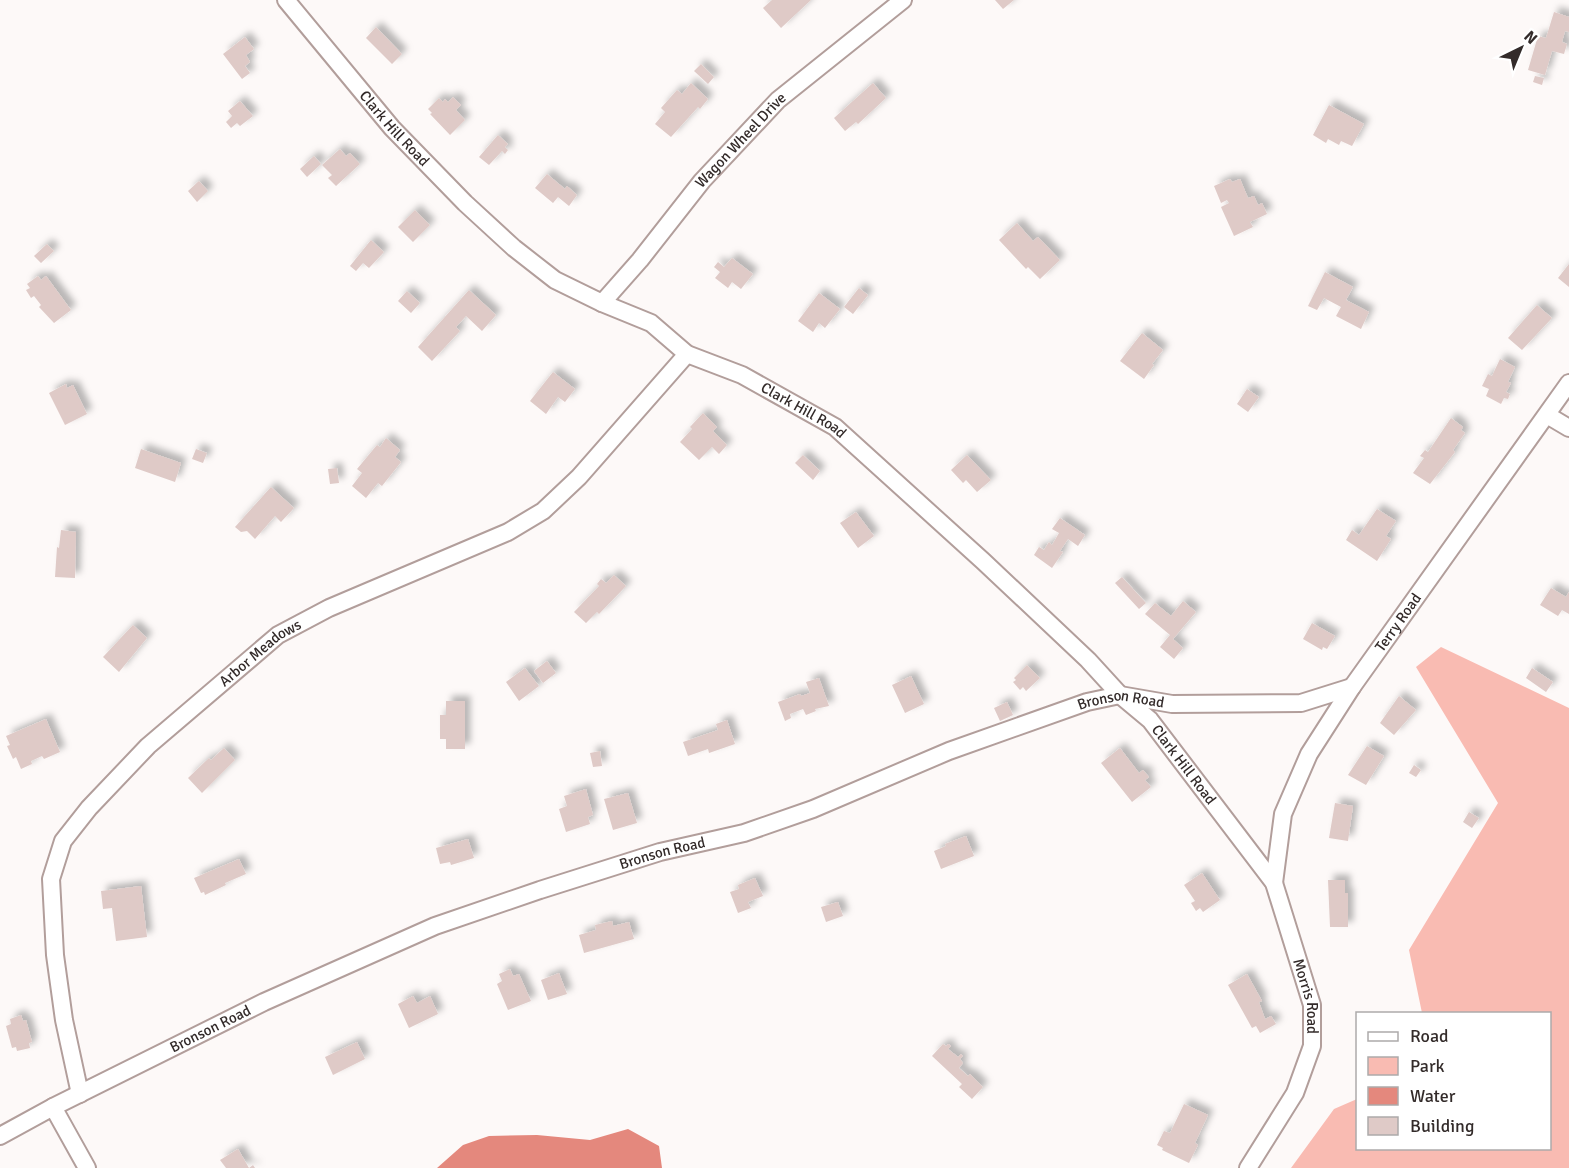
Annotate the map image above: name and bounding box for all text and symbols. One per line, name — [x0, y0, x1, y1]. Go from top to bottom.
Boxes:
north arrow — [1491, 18, 1551, 78]
text: N — [1520, 27, 1541, 49]
street label: Clark Hill Road — [356, 87, 433, 170]
street label: Wagon Wheel Drive — [691, 88, 789, 191]
street label: Clark Hill Road — [758, 378, 850, 442]
street label: Terry Road — [1371, 590, 1425, 655]
street label: Arbor Meadows — [215, 615, 305, 690]
street label: Bronson Road — [1075, 686, 1166, 714]
street label: Clark Hill Road — [1148, 721, 1220, 808]
street label: Bronson Road — [617, 833, 707, 873]
street label: Morris Road — [1289, 956, 1321, 1034]
street label: Bronson Road — [167, 1001, 254, 1056]
legend — [1356, 1012, 1551, 1150]
text: Road — [1410, 1025, 1449, 1047]
text: Park — [1410, 1055, 1445, 1077]
text: Water — [1410, 1085, 1456, 1107]
text: Building — [1410, 1115, 1474, 1137]

